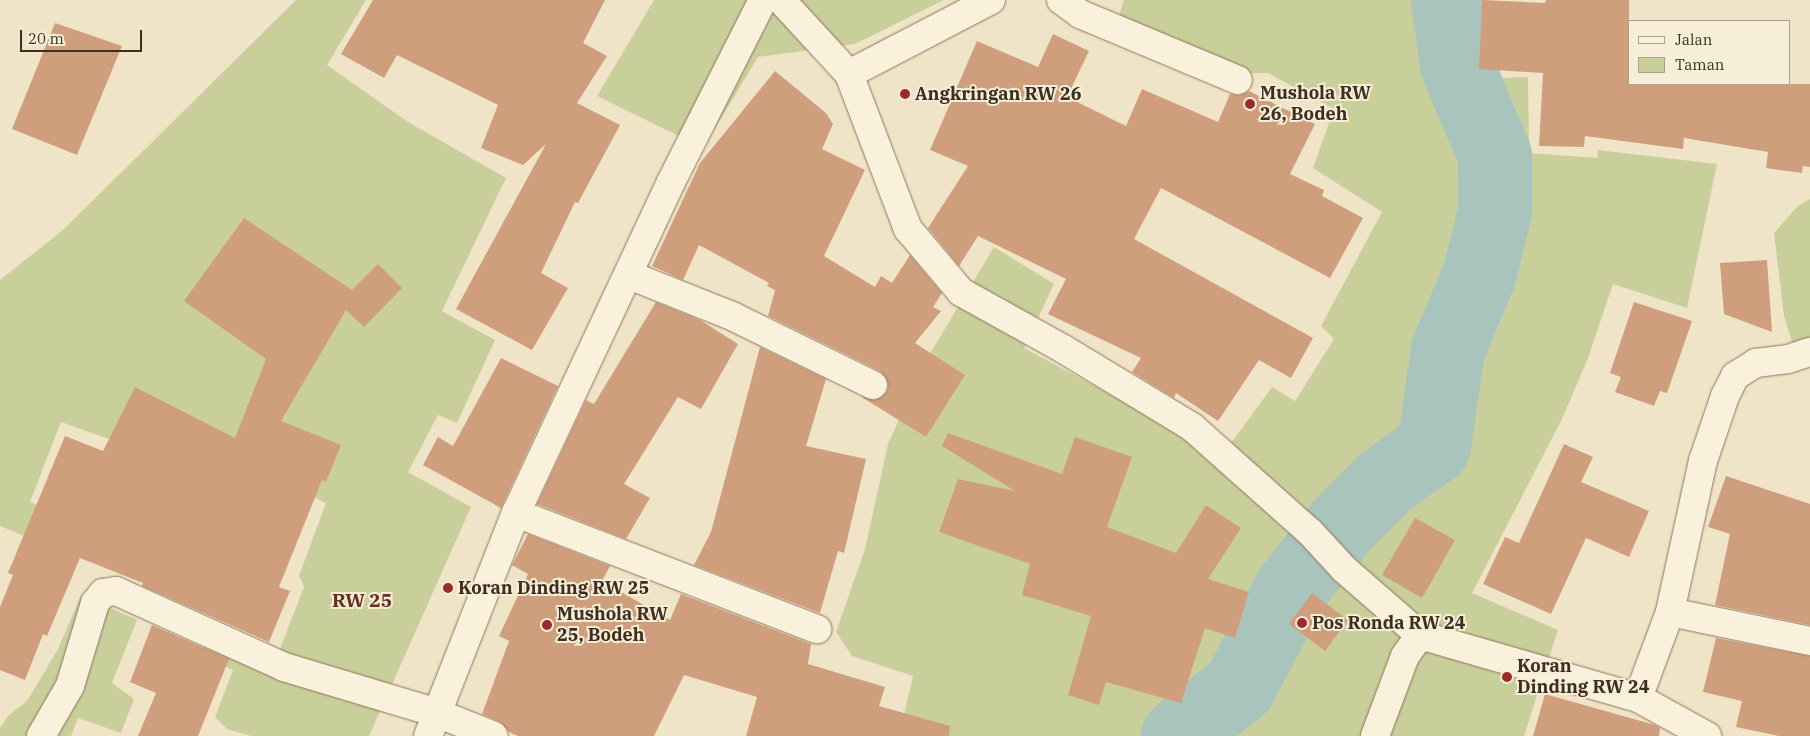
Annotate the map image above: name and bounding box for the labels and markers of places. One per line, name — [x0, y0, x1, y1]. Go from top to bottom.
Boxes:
place label: Angkringan RW 26 — [915, 83, 1082, 105]
place label: Mushola RW 26, Bodeh — [1260, 83, 1371, 126]
marker: Angkringan RW 26 — [899, 88, 911, 100]
marker: Mushola RW 26, Bodeh — [1244, 98, 1256, 110]
place label: Koran Dinding RW 25 — [458, 577, 649, 599]
marker: Koran Dinding RW 25 — [442, 582, 454, 594]
place label: Mushola RW 25, Bodeh — [557, 604, 668, 646]
place label: Pos Ronda RW 24 — [1312, 612, 1466, 634]
marker: Pos Ronda RW 24 — [1296, 617, 1308, 629]
marker: Mushola RW 25, Bodeh — [541, 619, 553, 631]
place label: Koran Dinding RW 24 — [1517, 656, 1649, 699]
marker: Koran Dinding RW 24 — [1501, 671, 1513, 683]

